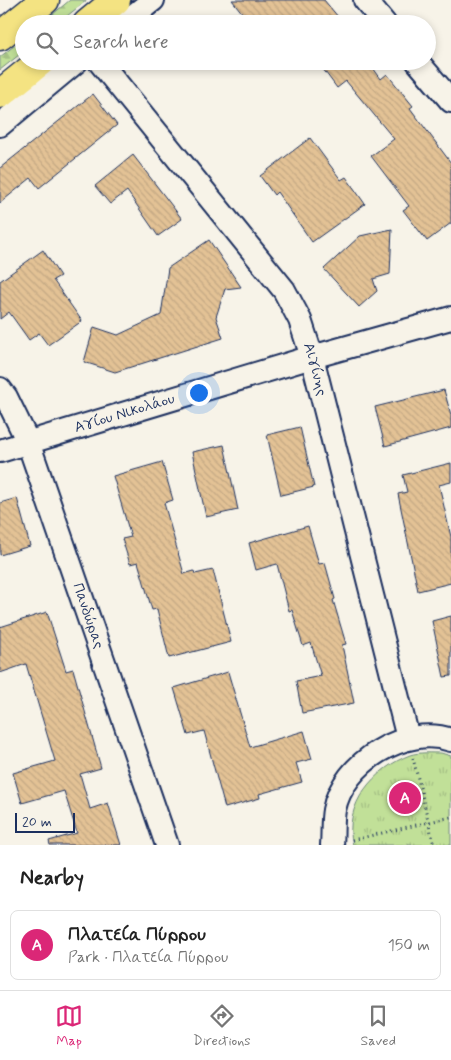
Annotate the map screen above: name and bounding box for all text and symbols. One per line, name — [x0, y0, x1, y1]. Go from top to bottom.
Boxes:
search box — [15, 15, 436, 70]
icon: search — [33, 29, 61, 57]
text: Search here — [73, 30, 169, 55]
street label: Αιγίνης — [298, 340, 332, 399]
your location — [186, 380, 212, 406]
street label: Αγίου Νικολάου — [72, 389, 177, 438]
street label: Πανδώρας — [67, 580, 109, 652]
pin: A — [389, 779, 421, 817]
scale bar — [15, 810, 75, 833]
text: 20 m — [22, 813, 52, 831]
text: Nearby — [20, 864, 84, 892]
text: Πλατεία Πύρρου — [68, 922, 206, 947]
text: A — [32, 935, 42, 956]
text: 150 m — [388, 935, 430, 956]
text: Park · Πλατεία Πύρρου — [68, 947, 228, 968]
tab: Map — [55, 1002, 83, 1050]
tab: Directions — [193, 1002, 251, 1050]
tab: Saved — [361, 1002, 396, 1050]

